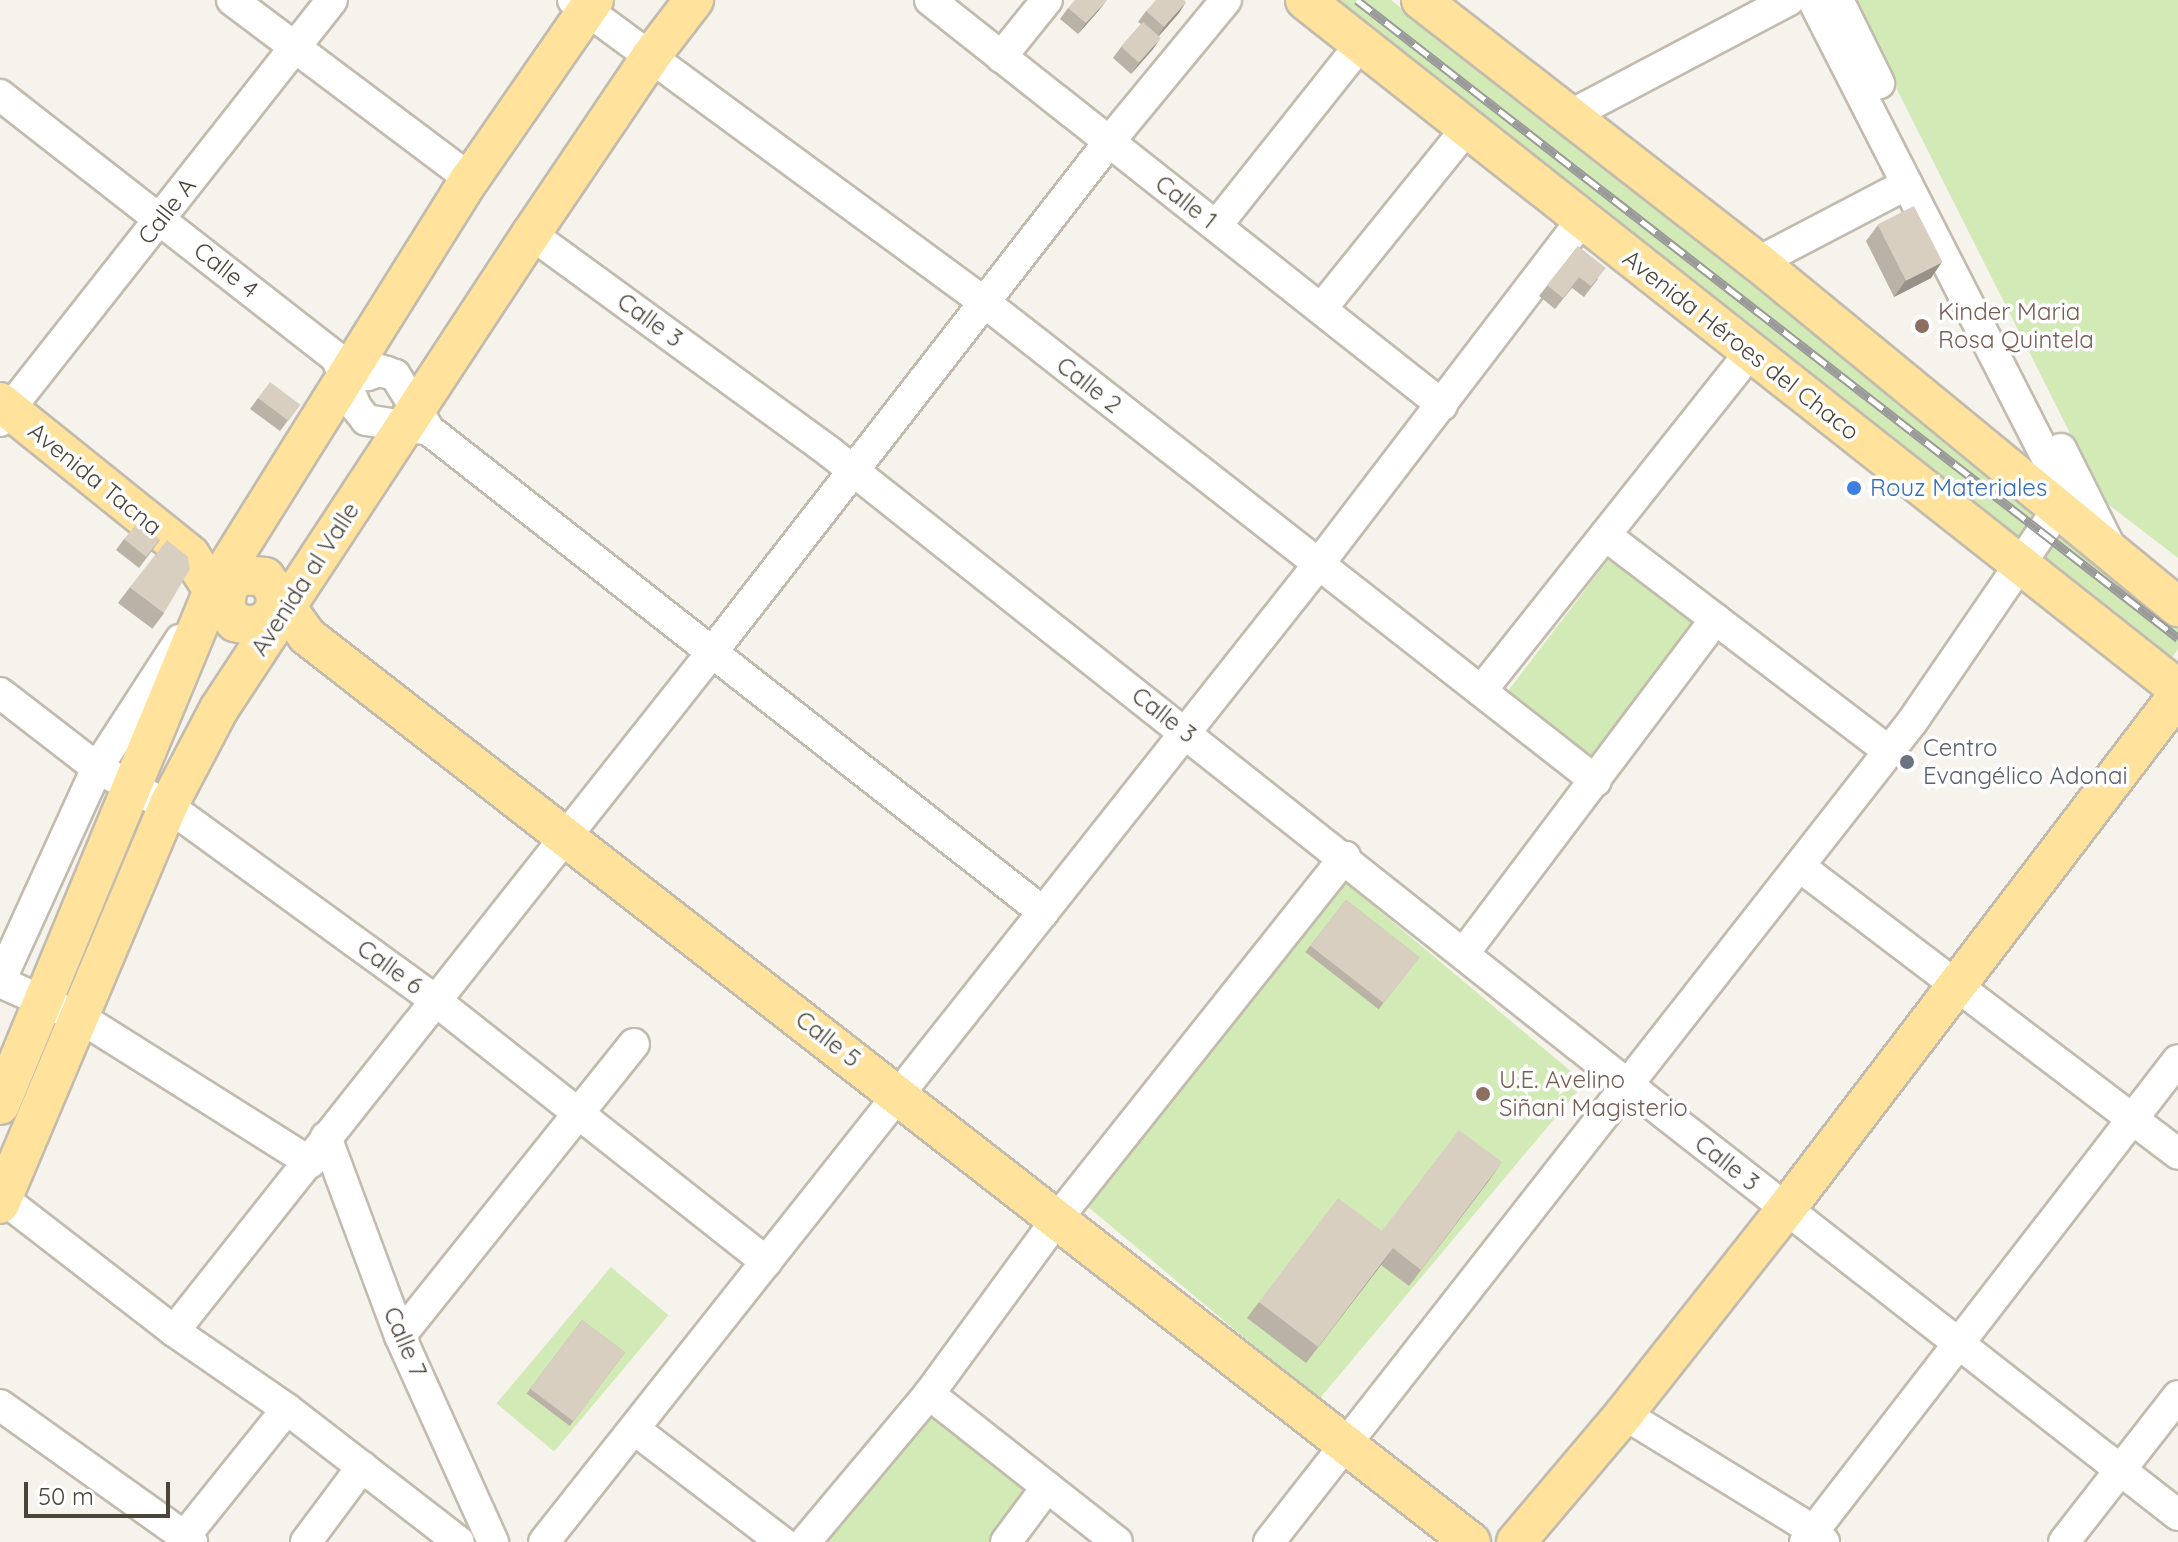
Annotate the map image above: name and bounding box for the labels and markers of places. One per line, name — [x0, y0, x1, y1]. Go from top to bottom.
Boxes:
place label: Kinder Maria Rosa Quintela — [1938, 298, 2094, 354]
marker: Kinder Maria Rosa Quintela — [1913, 317, 1931, 335]
place label: Rouz Materiales — [1870, 474, 2047, 502]
marker: Rouz Materiales — [1845, 479, 1863, 497]
place label: Centro Evangélico Adonai — [1923, 734, 2128, 790]
marker: Centro Evangélico Adonai — [1898, 753, 1916, 771]
place label: U.E. Avelino Siñani Magisterio — [1499, 1066, 1688, 1122]
marker: U.E. Avelino Siñani Magisterio — [1474, 1085, 1492, 1103]

